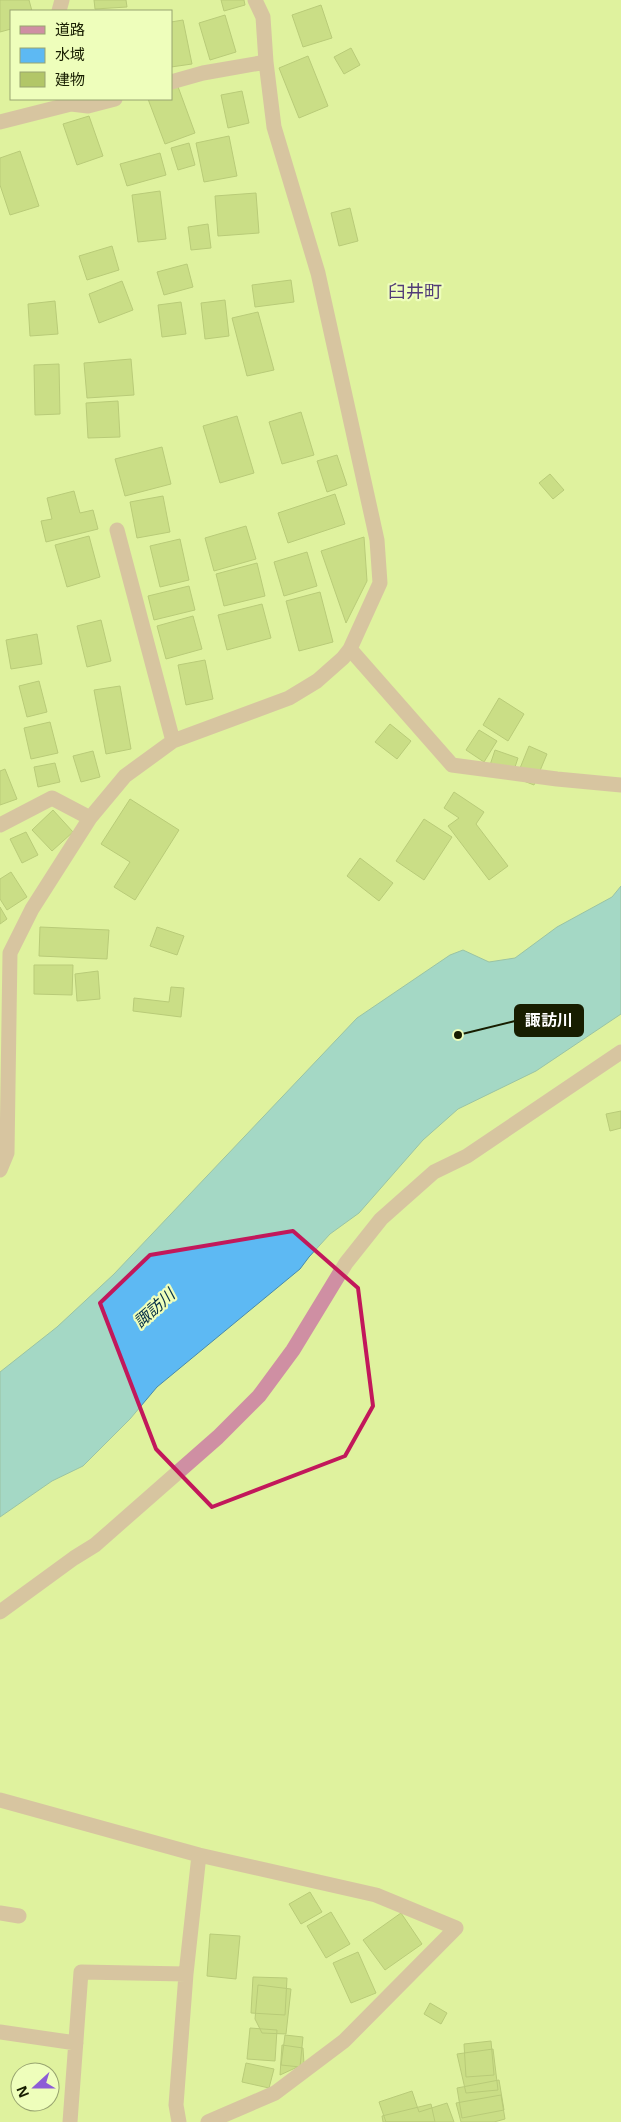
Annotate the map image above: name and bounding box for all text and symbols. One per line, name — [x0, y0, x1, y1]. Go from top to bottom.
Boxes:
legend — [10, 10, 172, 100]
text: 道路 — [55, 19, 85, 39]
text: 水域 — [55, 44, 85, 64]
text: 建物 — [55, 69, 85, 89]
district label: 臼井町 — [388, 279, 442, 303]
callout: 諏訪川 — [515, 1005, 583, 1036]
text: 諏訪川 — [525, 1009, 573, 1031]
water label: 諏訪川 — [129, 1282, 181, 1332]
north arrow — [10, 2062, 60, 2112]
text: N — [11, 2083, 33, 2101]

